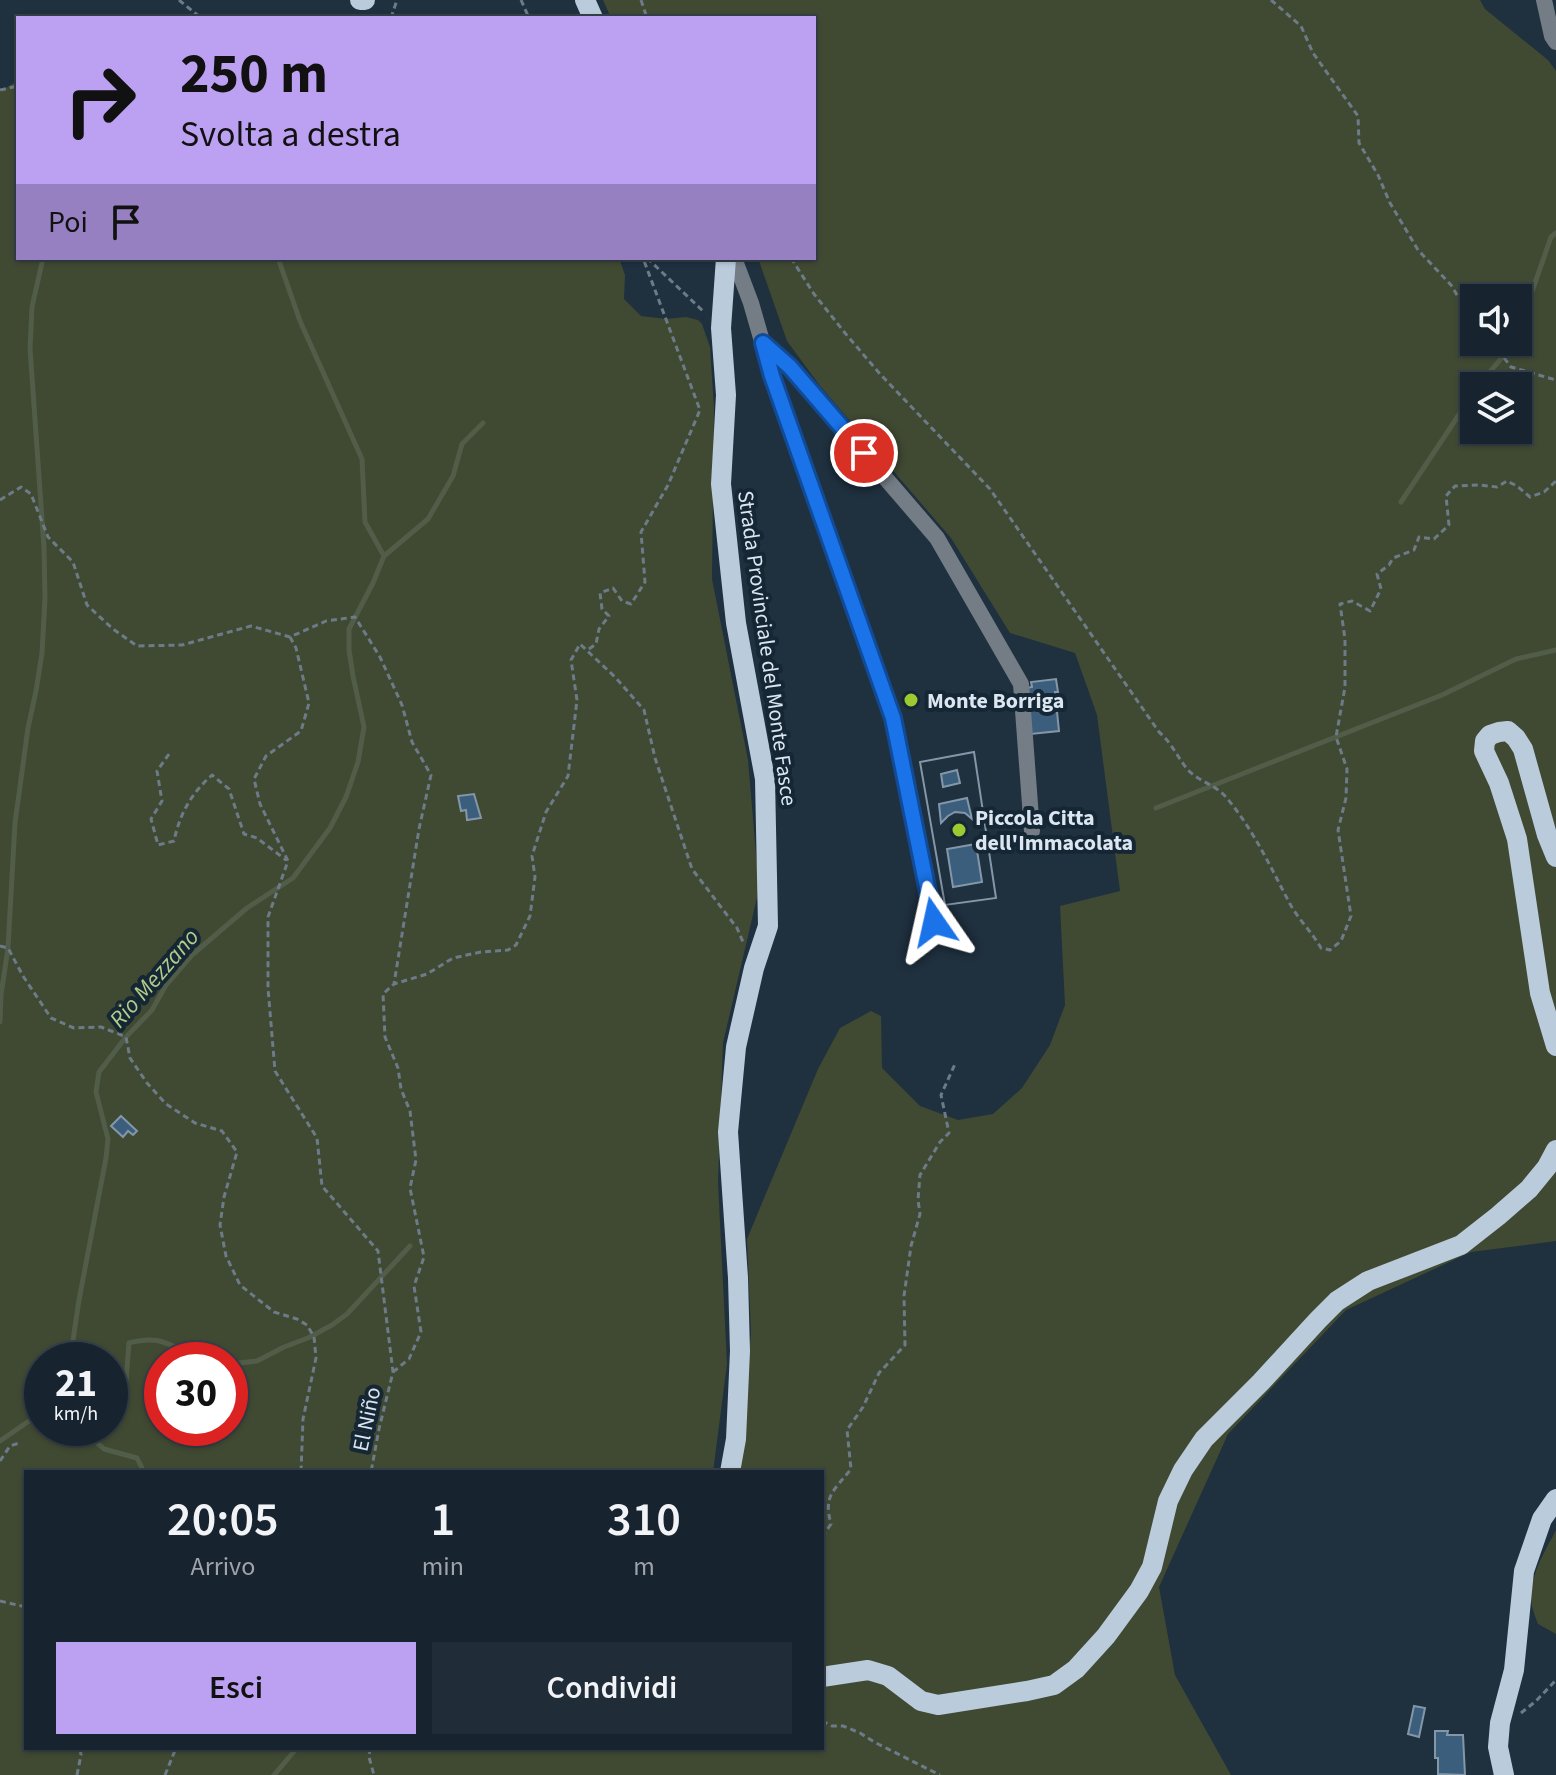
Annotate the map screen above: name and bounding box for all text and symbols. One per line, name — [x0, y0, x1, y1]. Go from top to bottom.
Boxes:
text: 250 m — [180, 35, 328, 114]
icon: right — [48, 48, 152, 152]
text: Svolta a destra — [180, 109, 401, 160]
icon: arrive — [104, 200, 148, 244]
text: Poi — [48, 201, 88, 244]
map controls — [1460, 284, 1532, 444]
button: sound — [1460, 284, 1532, 356]
button: layers — [1460, 372, 1532, 444]
pin — [830, 419, 898, 487]
icon: arrive — [842, 431, 886, 475]
street label: Strada Provinciale del Monte Fasce — [729, 489, 805, 808]
place label: Monte Borriga — [927, 685, 1064, 717]
marker: Monte Borriga — [902, 691, 920, 709]
place label: Piccola Citta dell'Immacolata — [975, 802, 1133, 859]
marker: Piccola Citta dell'Immacolata — [950, 821, 968, 839]
position arrow — [892, 880, 976, 964]
water label: Rio Mezzano — [101, 921, 208, 1036]
speed limit sign: 30 — [144, 1342, 248, 1446]
text: 21 — [55, 1355, 97, 1412]
street label: El Niño — [345, 1384, 389, 1454]
text: km/h — [54, 1400, 98, 1428]
text: 20:05 — [167, 1486, 279, 1554]
text: 1 — [431, 1486, 455, 1554]
text: 310 — [607, 1486, 681, 1554]
text: Arrivo — [191, 1548, 255, 1585]
text: min — [422, 1548, 464, 1585]
text: m — [633, 1548, 655, 1585]
button: Esci — [56, 1642, 416, 1734]
button: Condividi — [432, 1642, 792, 1734]

